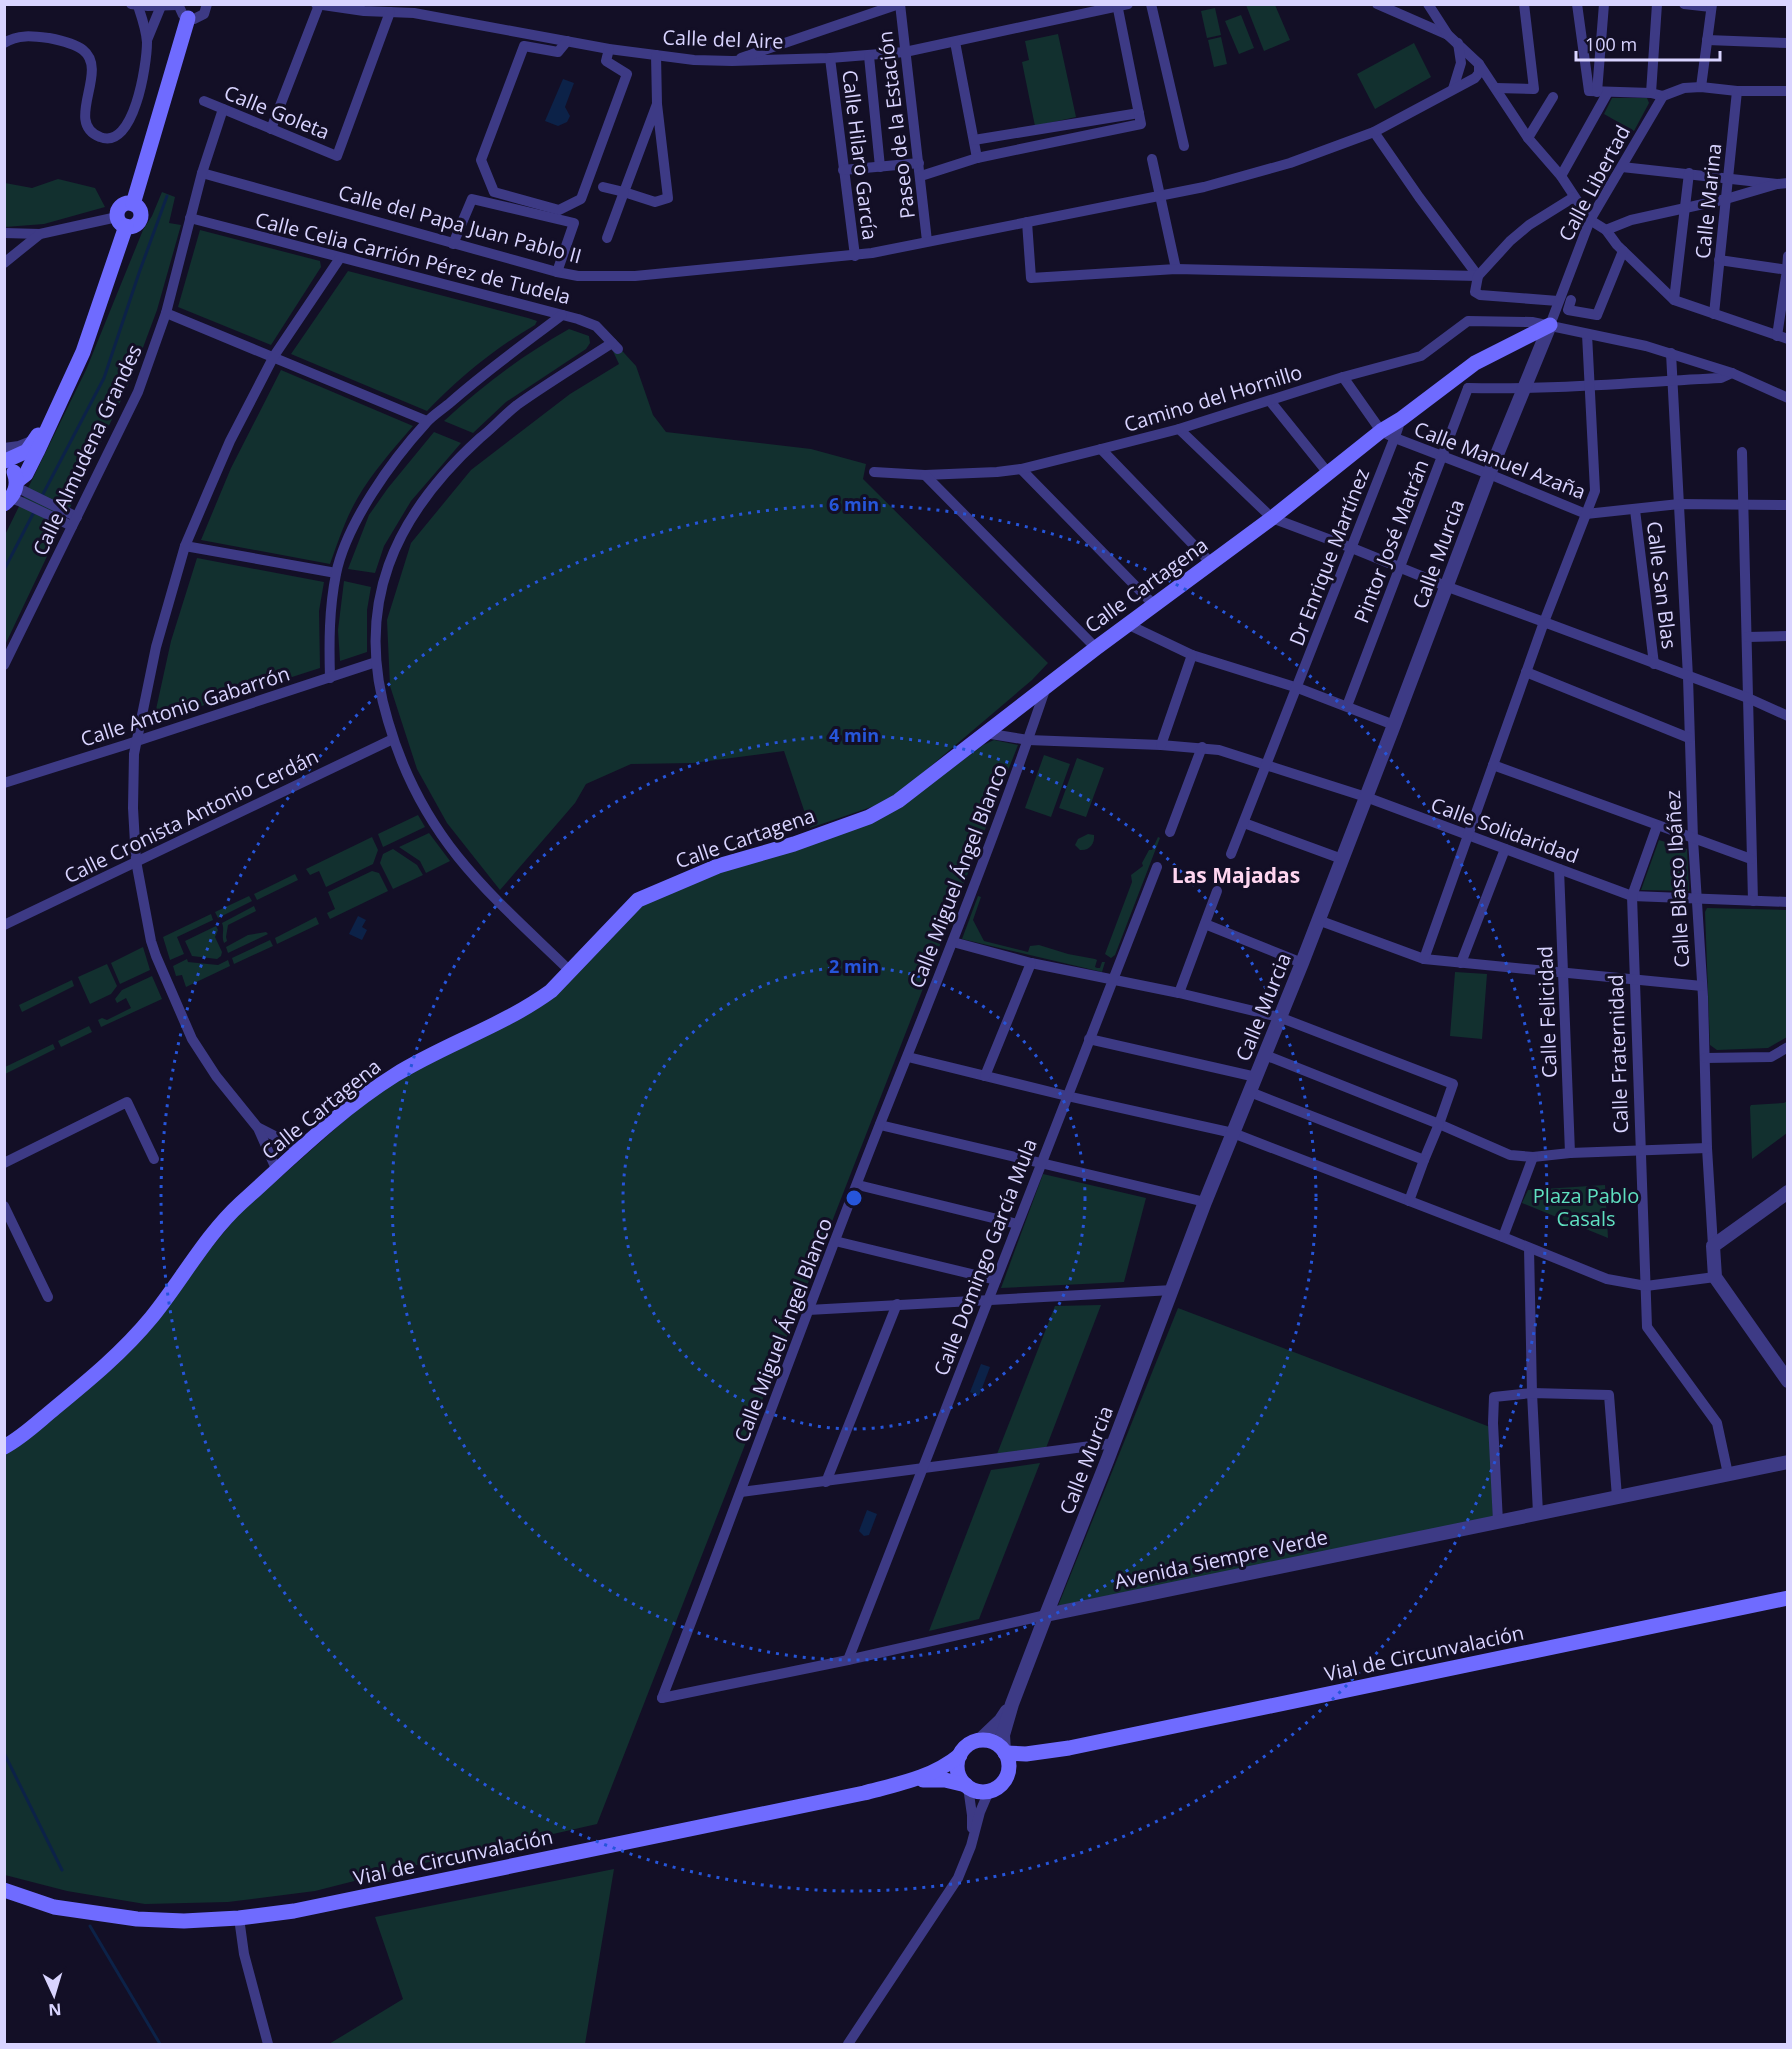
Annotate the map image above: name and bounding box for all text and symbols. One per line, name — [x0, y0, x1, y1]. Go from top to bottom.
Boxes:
street label: Calle del Aire — [662, 23, 784, 55]
scale bar — [1576, 24, 1720, 62]
street label: Paseo de la Estación — [871, 30, 921, 220]
text: 100 m — [1585, 32, 1637, 56]
street label: Calle Hilaro García — [836, 68, 884, 242]
street label: Calle Goleta — [220, 79, 334, 145]
street label: Calle Libertad — [1552, 120, 1636, 246]
street label: Calle Marina — [1689, 142, 1727, 260]
street label: Calle del Papa Juan Pablo II — [335, 179, 585, 269]
street label: Calle Celia Carrión Pérez de Tudela — [253, 206, 573, 310]
street label: Calle Almudena Grandes — [26, 340, 148, 560]
street label: Camino del Hornillo — [1121, 358, 1305, 438]
street label: Calle Manuel Azaña — [1410, 415, 1590, 505]
street label: Pintor José Matrán — [1347, 455, 1435, 627]
street label: Dr Enrique Martínez — [1283, 465, 1375, 649]
text: 6 min — [829, 492, 879, 516]
street label: Calle Murcia — [1406, 496, 1470, 612]
street label: Calle San Blas — [1641, 520, 1683, 650]
street label: Calle Cartagena — [1079, 531, 1213, 639]
street label: Calle Antonio Gabarrón — [77, 659, 293, 753]
text: 4 min — [829, 723, 879, 747]
street label: Calle Cronista Antonio Cerdán — [59, 743, 323, 889]
street label: Calle Miguel Ángel Blanco — [903, 760, 1013, 992]
street label: Calle Blasco Ibáñez — [1659, 790, 1695, 968]
street label: Calle Solidaridad — [1427, 791, 1583, 869]
street label: Calle Cartagena — [672, 801, 818, 875]
district label: Las Majadas — [1172, 861, 1300, 889]
street label: Calle Felicidad — [1531, 946, 1563, 1078]
street label: Calle Murcia — [1229, 949, 1297, 1065]
text: 2 min — [829, 954, 879, 978]
street label: Calle Fraternidad — [1602, 974, 1634, 1134]
street label: Calle Cartagena — [256, 1053, 386, 1165]
street label: Calle Domingo García Mula — [927, 1135, 1043, 1379]
park label: Plaza Pablo Casals — [1533, 1182, 1639, 1232]
centre of rings — [844, 1188, 864, 1208]
street label: Calle Miguel Ángel Blanco — [728, 1214, 838, 1446]
street label: Calle Murcia — [1053, 1402, 1119, 1518]
street label: Avenida Siempre Verde — [1112, 1523, 1330, 1595]
street label: Vial de Circunvalación — [1322, 1619, 1526, 1687]
street label: Vial de Circunvalación — [351, 1823, 555, 1891]
north arrow — [24, 1965, 84, 2025]
text: N — [48, 1999, 62, 2021]

